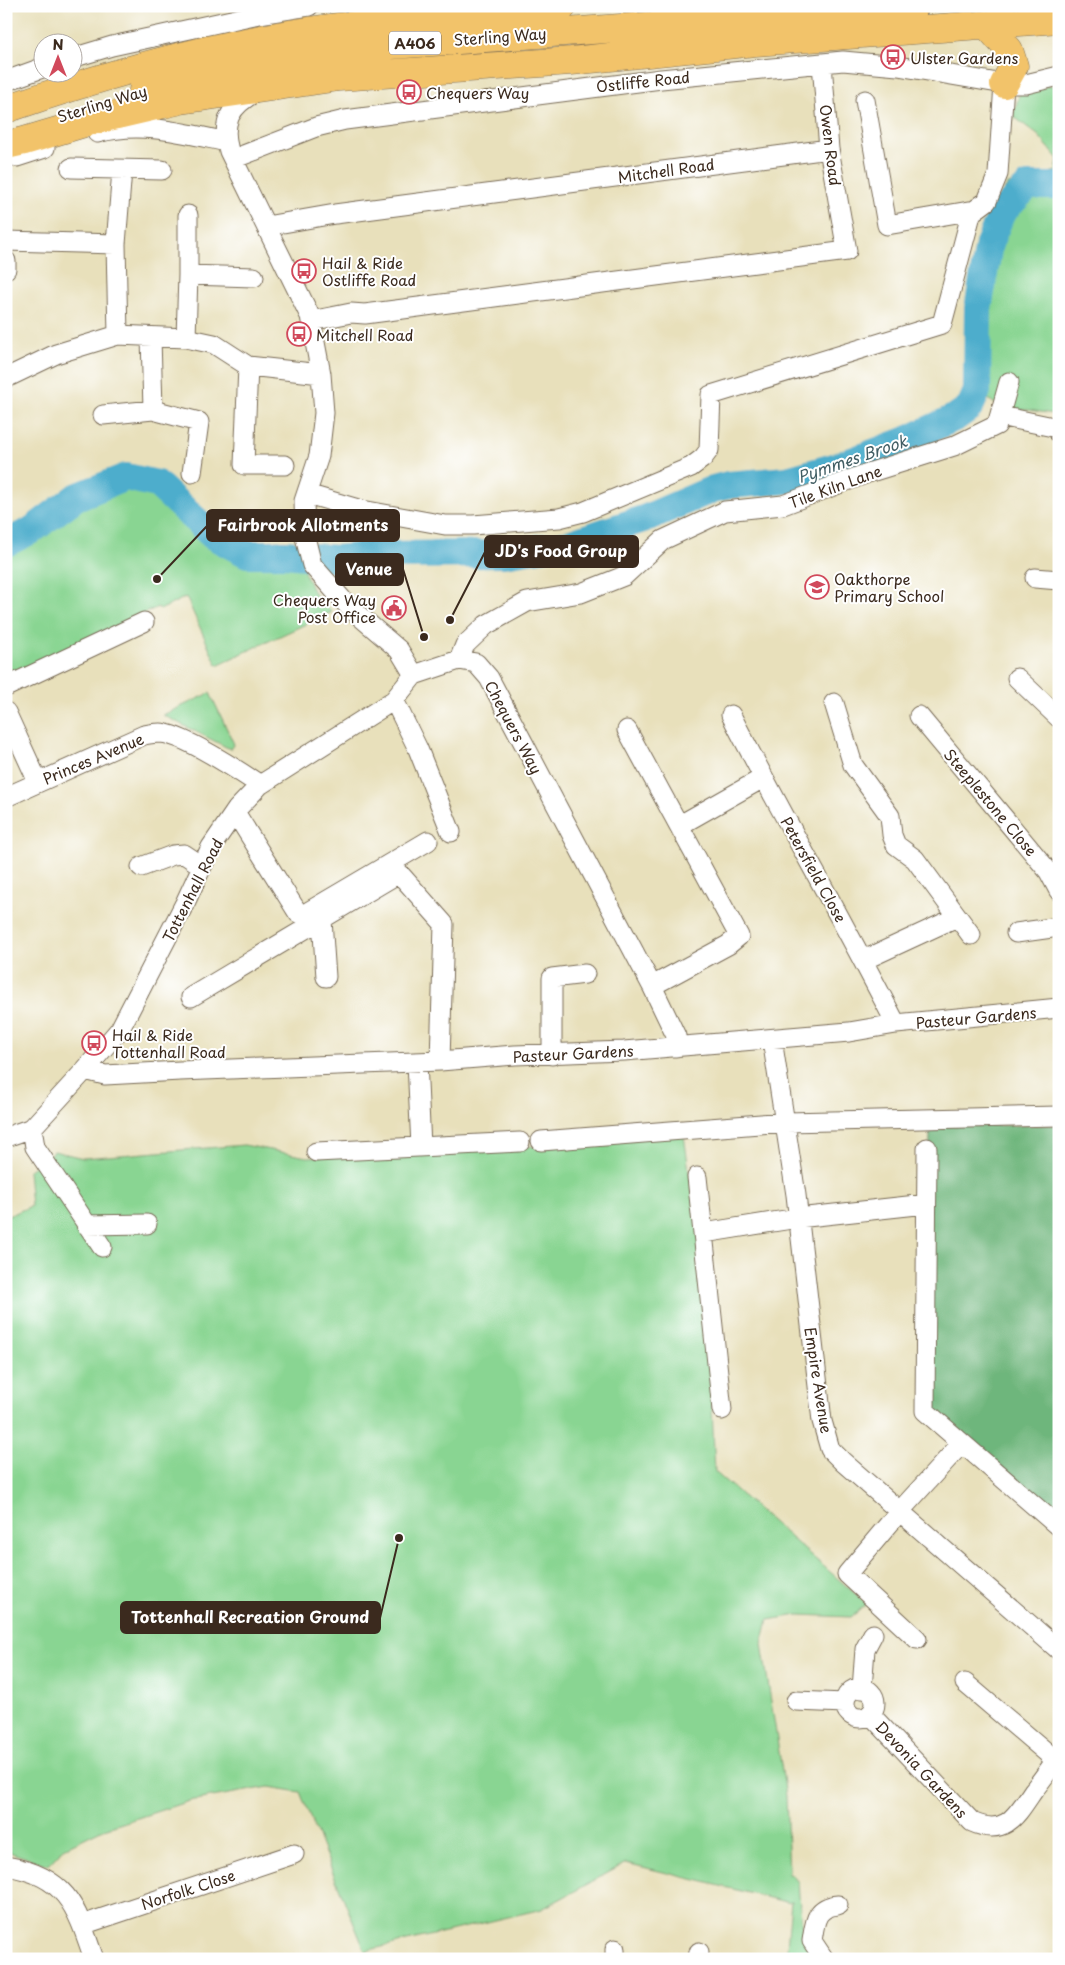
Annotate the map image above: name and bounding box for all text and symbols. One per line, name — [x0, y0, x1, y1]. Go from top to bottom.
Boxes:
street label: Sterling Way — [453, 21, 547, 51]
north arrow — [32, 32, 82, 82]
road number: A406 — [389, 32, 441, 54]
text: N — [52, 34, 64, 55]
bus stop icon: Ulster Gardens — [880, 44, 906, 70]
place label: Ulster Gardens — [910, 46, 1019, 69]
street label: Ostliffe Road — [595, 65, 691, 97]
street label: Sterling Way — [54, 78, 150, 128]
bus stop icon: Chequers Way — [396, 79, 422, 105]
place label: Chequers Way — [426, 81, 529, 104]
street label: Owen Road — [815, 103, 847, 187]
street label: Mitchell Road — [616, 152, 716, 188]
place label: Hail & Ride Ostliffe Road — [322, 251, 416, 291]
bus stop icon: Hail & Ride Ostliffe Road — [291, 258, 317, 284]
bus stop icon: Mitchell Road — [286, 321, 312, 347]
place label: Mitchell Road — [316, 323, 413, 346]
water label: Pymmes Brook — [794, 428, 911, 488]
street label: Tile Kiln Lane — [785, 458, 885, 514]
callout: Fairbrook Allotments — [207, 510, 399, 541]
text: Fairbrook Allotments — [218, 512, 389, 536]
callout: JD's Food Group — [485, 536, 638, 567]
text: JD's Food Group — [495, 538, 627, 562]
callout: Venue — [336, 554, 403, 585]
text: Venue — [346, 556, 393, 580]
place label: Oakthorpe Primary School — [834, 567, 944, 607]
school or university icon: Oakthorpe Primary School — [804, 574, 830, 600]
place label: Chequers Way Post Office — [273, 588, 376, 628]
public building icon: Chequers Way Post Office — [381, 595, 407, 621]
street label: Chequers Way — [480, 676, 548, 778]
street label: Princes Avenue — [39, 726, 147, 790]
street label: Steeplestone Close — [939, 743, 1043, 861]
street label: Petersfield Close — [775, 812, 853, 926]
street label: Tottenhall Road — [156, 834, 228, 946]
street label: Pasteur Gardens — [915, 1000, 1037, 1034]
place label: Hail & Ride Tottenhall Road — [112, 1023, 226, 1063]
bus stop icon: Hail & Ride Tottenhall Road — [81, 1030, 107, 1056]
street label: Pasteur Gardens — [512, 1038, 634, 1068]
street label: Empire Avenue — [799, 1325, 839, 1435]
callout: Tottenhall Recreation Ground — [121, 1602, 380, 1633]
text: Tottenhall Recreation Ground — [131, 1604, 369, 1628]
street label: Devonia Gardens — [871, 1715, 973, 1823]
street label: Norfolk Close — [138, 1863, 238, 1915]

